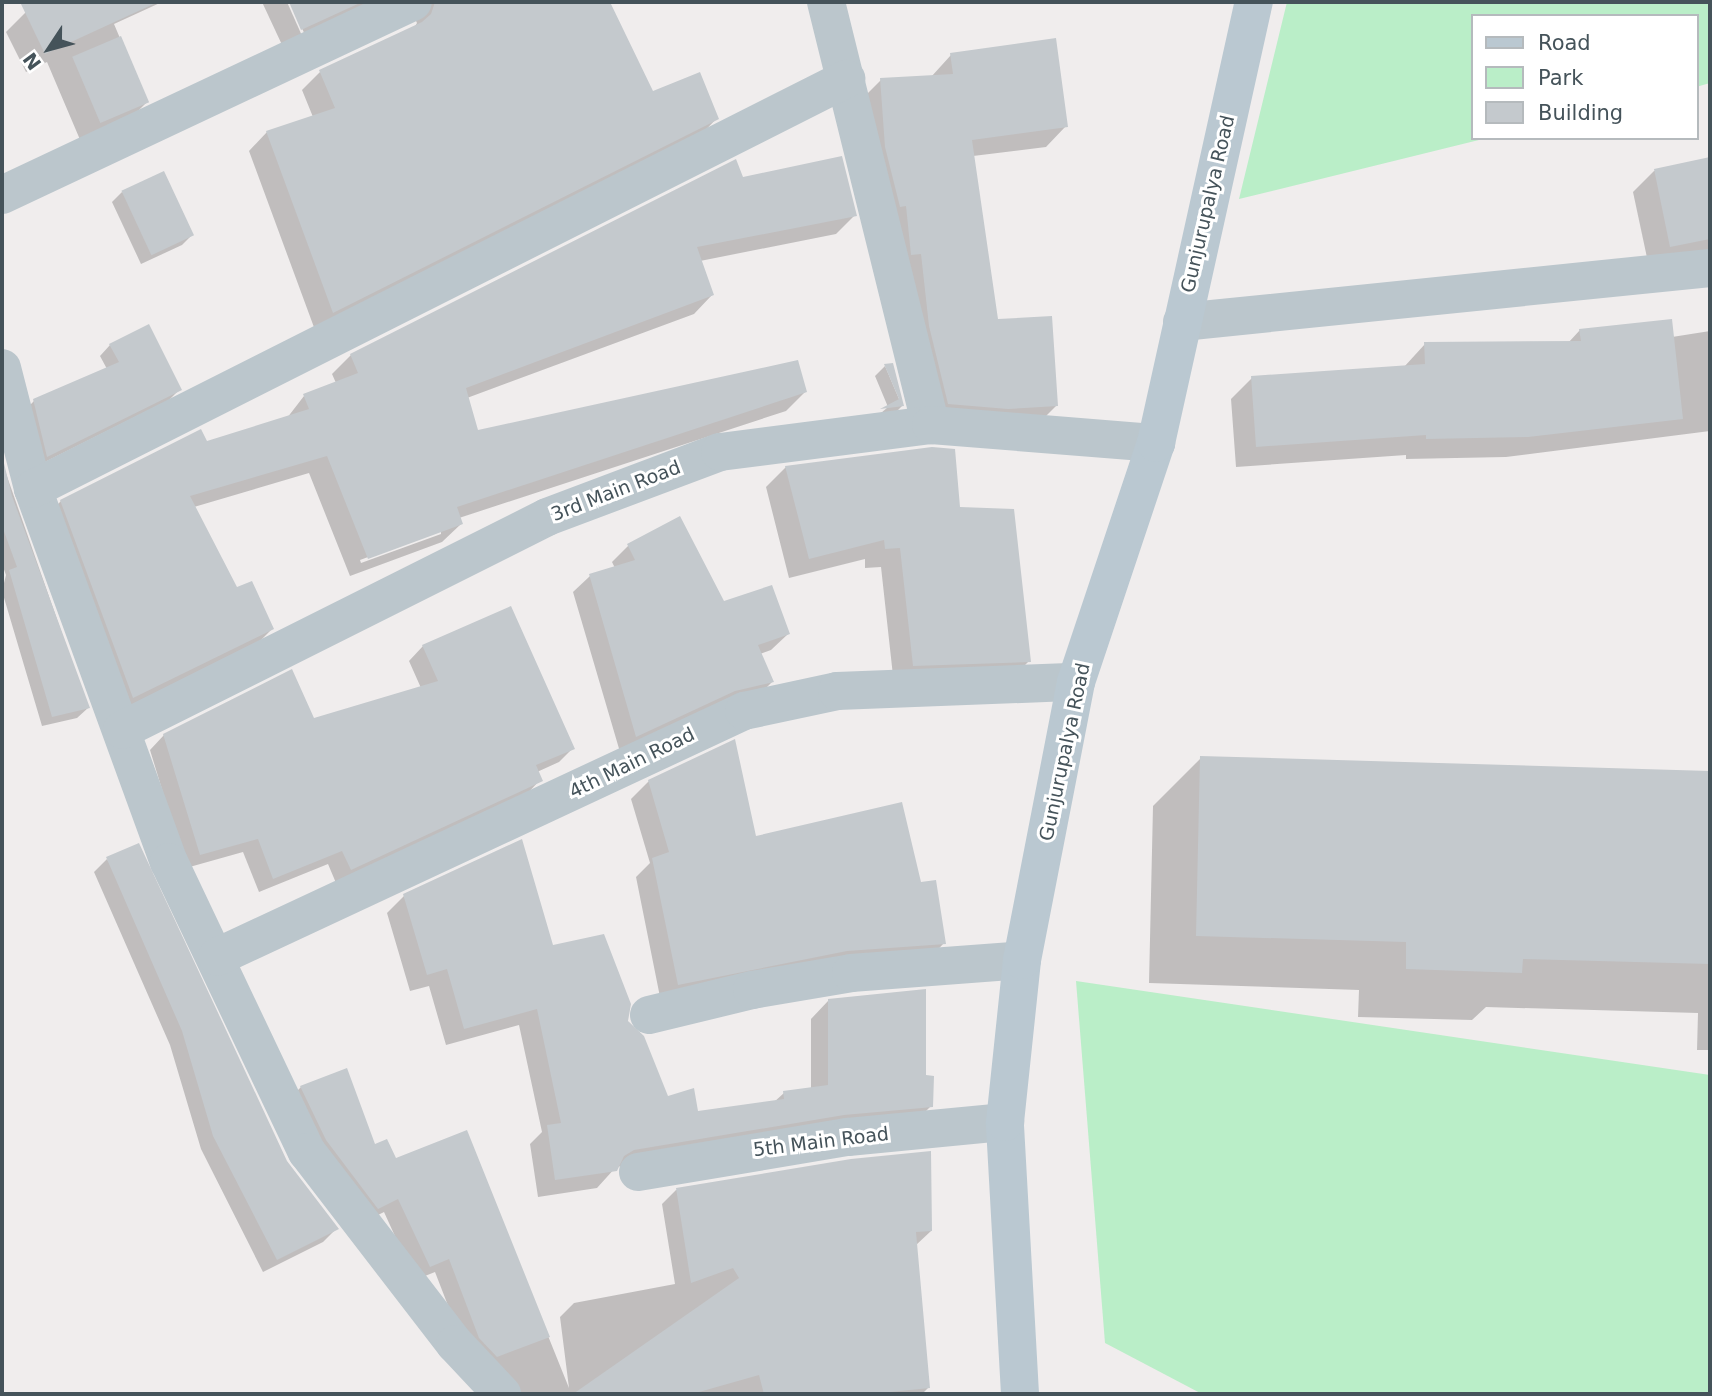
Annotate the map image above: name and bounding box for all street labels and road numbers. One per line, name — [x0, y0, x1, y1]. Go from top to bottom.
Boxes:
street label: Gunjurupalya Road — [1176, 113, 1240, 295]
street label: 3rd Main Road — [548, 456, 684, 526]
street label: Gunjurupalya Road — [1035, 661, 1095, 843]
street label: 4th Main Road — [566, 723, 698, 803]
street label: 5th Main Road — [752, 1122, 890, 1162]

